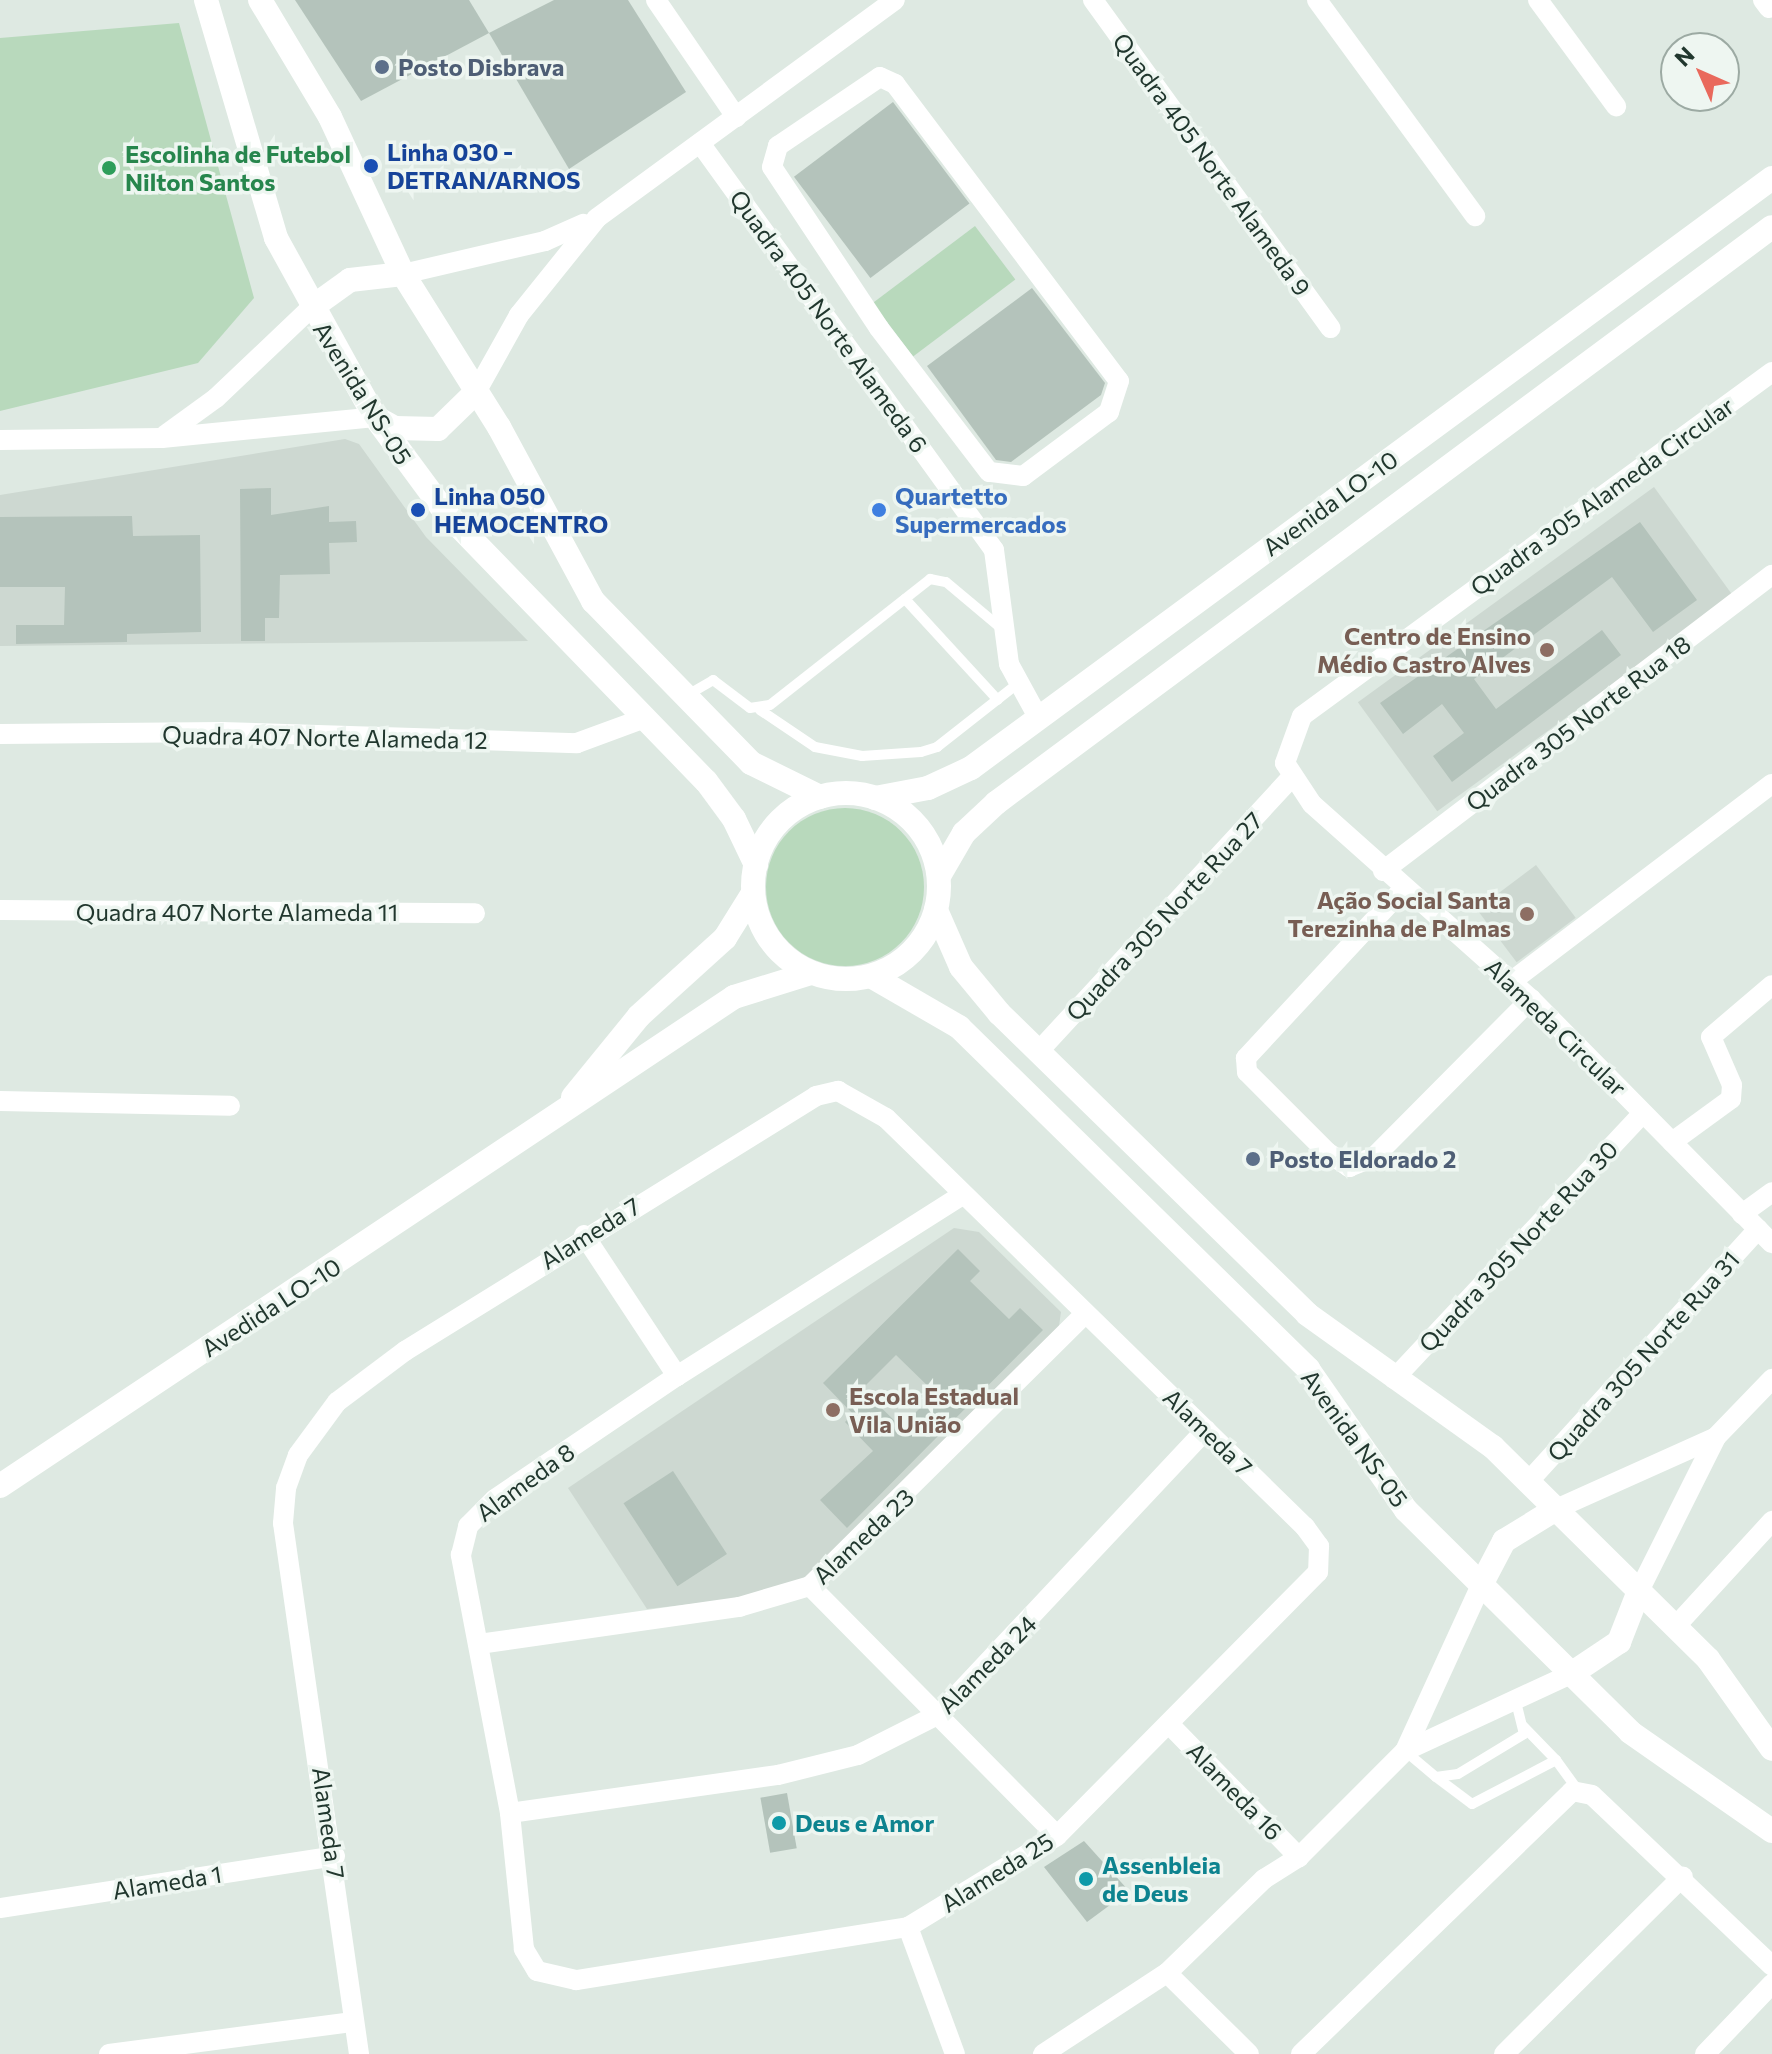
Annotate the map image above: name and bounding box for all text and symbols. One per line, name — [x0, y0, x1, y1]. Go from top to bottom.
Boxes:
street label: Quadra 405 Norte Alameda 9 — [1107, 27, 1317, 301]
north arrow — [1660, 32, 1740, 112]
text: N — [1669, 41, 1699, 71]
place label: Posto Disbrava — [398, 53, 564, 81]
marker: Posto Disbrava — [373, 58, 391, 76]
place label: Linha 030 - DETRAN/ARNOS — [387, 138, 580, 194]
place label: Escolinha de Futebol Nilton Santos — [125, 140, 351, 196]
marker: Linha 030 - DETRAN/ARNOS — [362, 157, 380, 175]
marker: Escolinha de Futebol Nilton Santos — [100, 159, 118, 177]
street label: Quadra 405 Norte Alameda 6 — [724, 184, 934, 458]
street label: Avenida NS-05 — [308, 316, 418, 470]
street label: Quadra 305 Alameda Circular — [1465, 391, 1739, 601]
street label: Avenida LO-10 — [1257, 444, 1403, 562]
place label: Linha 050 HEMOCENTRO — [434, 482, 608, 538]
place label: Quartetto Supermercados — [895, 482, 1067, 538]
marker: Linha 050 HEMOCENTRO — [409, 501, 427, 519]
marker: Quartetto Supermercados — [870, 501, 888, 519]
place label: Centro de Ensino Médio Castro Alves — [1317, 622, 1531, 678]
street label: Quadra 305 Norte Rua 18 — [1460, 629, 1696, 817]
marker: Centro de Ensino Médio Castro Alves — [1538, 641, 1556, 659]
street label: Quadra 407 Norte Alameda 12 — [162, 720, 488, 754]
street label: Quadra 305 Norte Rua 27 — [1060, 806, 1268, 1026]
place label: Ação Social Santa Terezinha de Palmas — [1288, 886, 1511, 942]
street label: Quadra 407 Norte Alameda 11 — [76, 898, 398, 926]
marker: Ação Social Santa Terezinha de Palmas — [1518, 905, 1536, 923]
street label: Alameda Circular — [1479, 952, 1633, 1102]
street label: Quadra 305 Norte Rua 30 — [1413, 1134, 1623, 1358]
place label: Posto Eldorado 2 — [1269, 1145, 1457, 1173]
marker: Posto Eldorado 2 — [1244, 1150, 1262, 1168]
street label: Alameda 7 — [535, 1191, 645, 1275]
street label: Quadra 305 Norte Rua 31 — [1541, 1245, 1745, 1467]
street label: Avedida LO-10 — [196, 1251, 346, 1363]
street label: Avenida NS-05 — [1295, 1364, 1415, 1512]
place label: Escola Estadual Vila União — [849, 1382, 1019, 1438]
street label: Alameda 7 — [1158, 1383, 1258, 1481]
marker: Escola Estadual Vila União — [824, 1401, 842, 1419]
street label: Alameda 8 — [470, 1437, 580, 1527]
street label: Alameda 23 — [807, 1482, 919, 1590]
street label: Alameda 24 — [932, 1609, 1042, 1719]
street label: Alameda 16 — [1181, 1736, 1289, 1846]
street label: Alameda 7 — [307, 1765, 351, 1881]
place label: Deus e Amor — [795, 1809, 934, 1837]
marker: Deus e Amor — [770, 1814, 788, 1832]
street label: Alameda 25 — [936, 1826, 1058, 1918]
place label: Assenbleia de Deus — [1102, 1851, 1221, 1907]
street label: Alameda 1 — [110, 1859, 224, 1905]
marker: Assenbleia de Deus — [1077, 1870, 1095, 1888]

